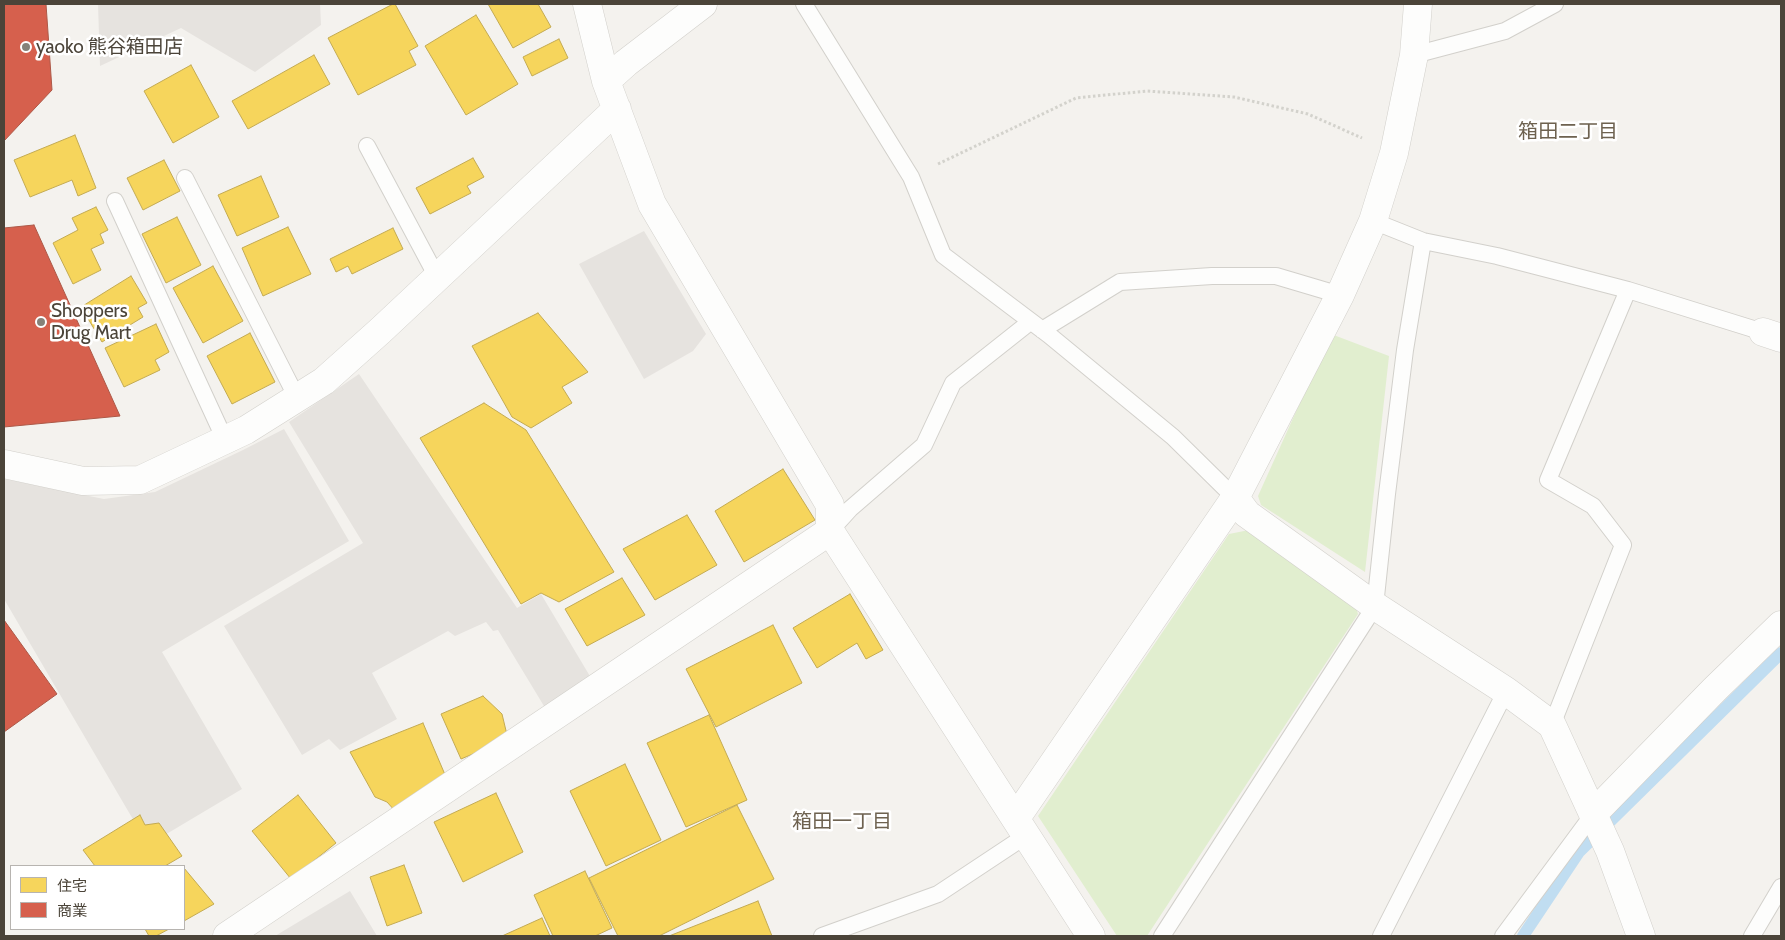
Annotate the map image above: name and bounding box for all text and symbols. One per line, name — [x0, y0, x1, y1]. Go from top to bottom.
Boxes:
place label: yaoko 熊谷箱田店 — [36, 36, 183, 58]
marker: yaoko 熊谷箱田店 — [20, 41, 32, 53]
district label: 箱田二丁目 — [1518, 120, 1618, 144]
place label: Shoppers Drug Mart — [51, 300, 131, 344]
marker: Shoppers Drug Mart — [35, 316, 47, 328]
district label: 箱田一丁目 — [792, 810, 892, 834]
legend — [10, 865, 185, 930]
text: 住宅 — [57, 877, 87, 895]
text: 商業 — [57, 902, 87, 920]

